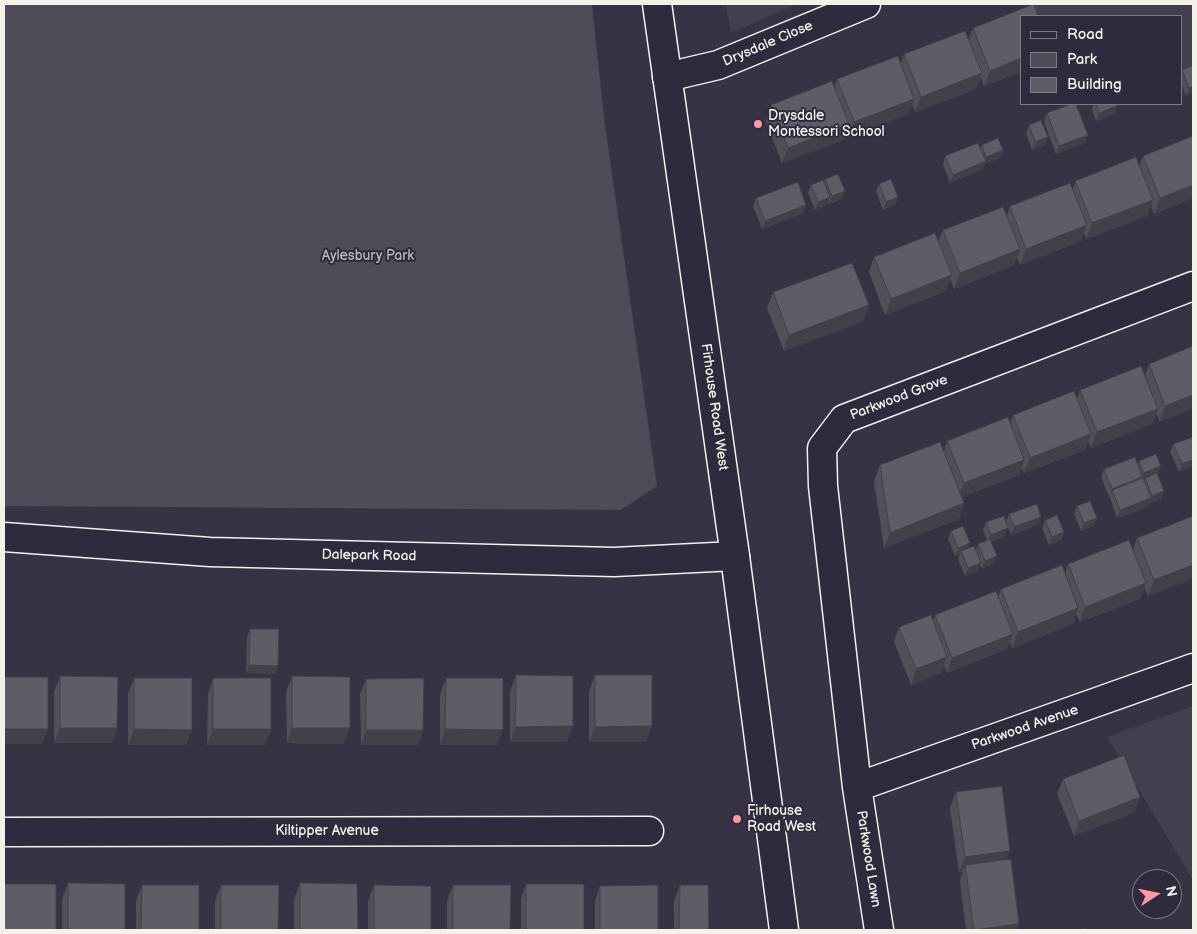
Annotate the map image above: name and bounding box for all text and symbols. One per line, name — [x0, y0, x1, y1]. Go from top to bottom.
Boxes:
legend — [1020, 15, 1182, 105]
street label: Drysdale Close — [720, 17, 816, 71]
text: Road — [1067, 25, 1103, 44]
text: Park — [1067, 50, 1097, 69]
text: Building — [1067, 75, 1122, 94]
place label: Drysdale Montessori School — [768, 108, 885, 140]
marker: Drysdale Montessori School — [752, 118, 764, 130]
park label: Aylesbury Park — [322, 248, 414, 264]
street label: Firhouse Road West — [697, 342, 731, 472]
street label: Parkwood Grove — [848, 372, 950, 424]
street label: Dalepark Road — [321, 547, 417, 565]
street label: Parkwood Avenue — [969, 702, 1081, 754]
place label: Firhouse Road West — [747, 803, 816, 836]
street label: Parkwood Lawn — [852, 809, 884, 909]
marker: Firhouse Road West — [731, 813, 743, 825]
street label: Kiltipper Avenue — [275, 823, 379, 839]
north arrow — [1132, 869, 1182, 919]
text: N — [1162, 884, 1181, 898]

